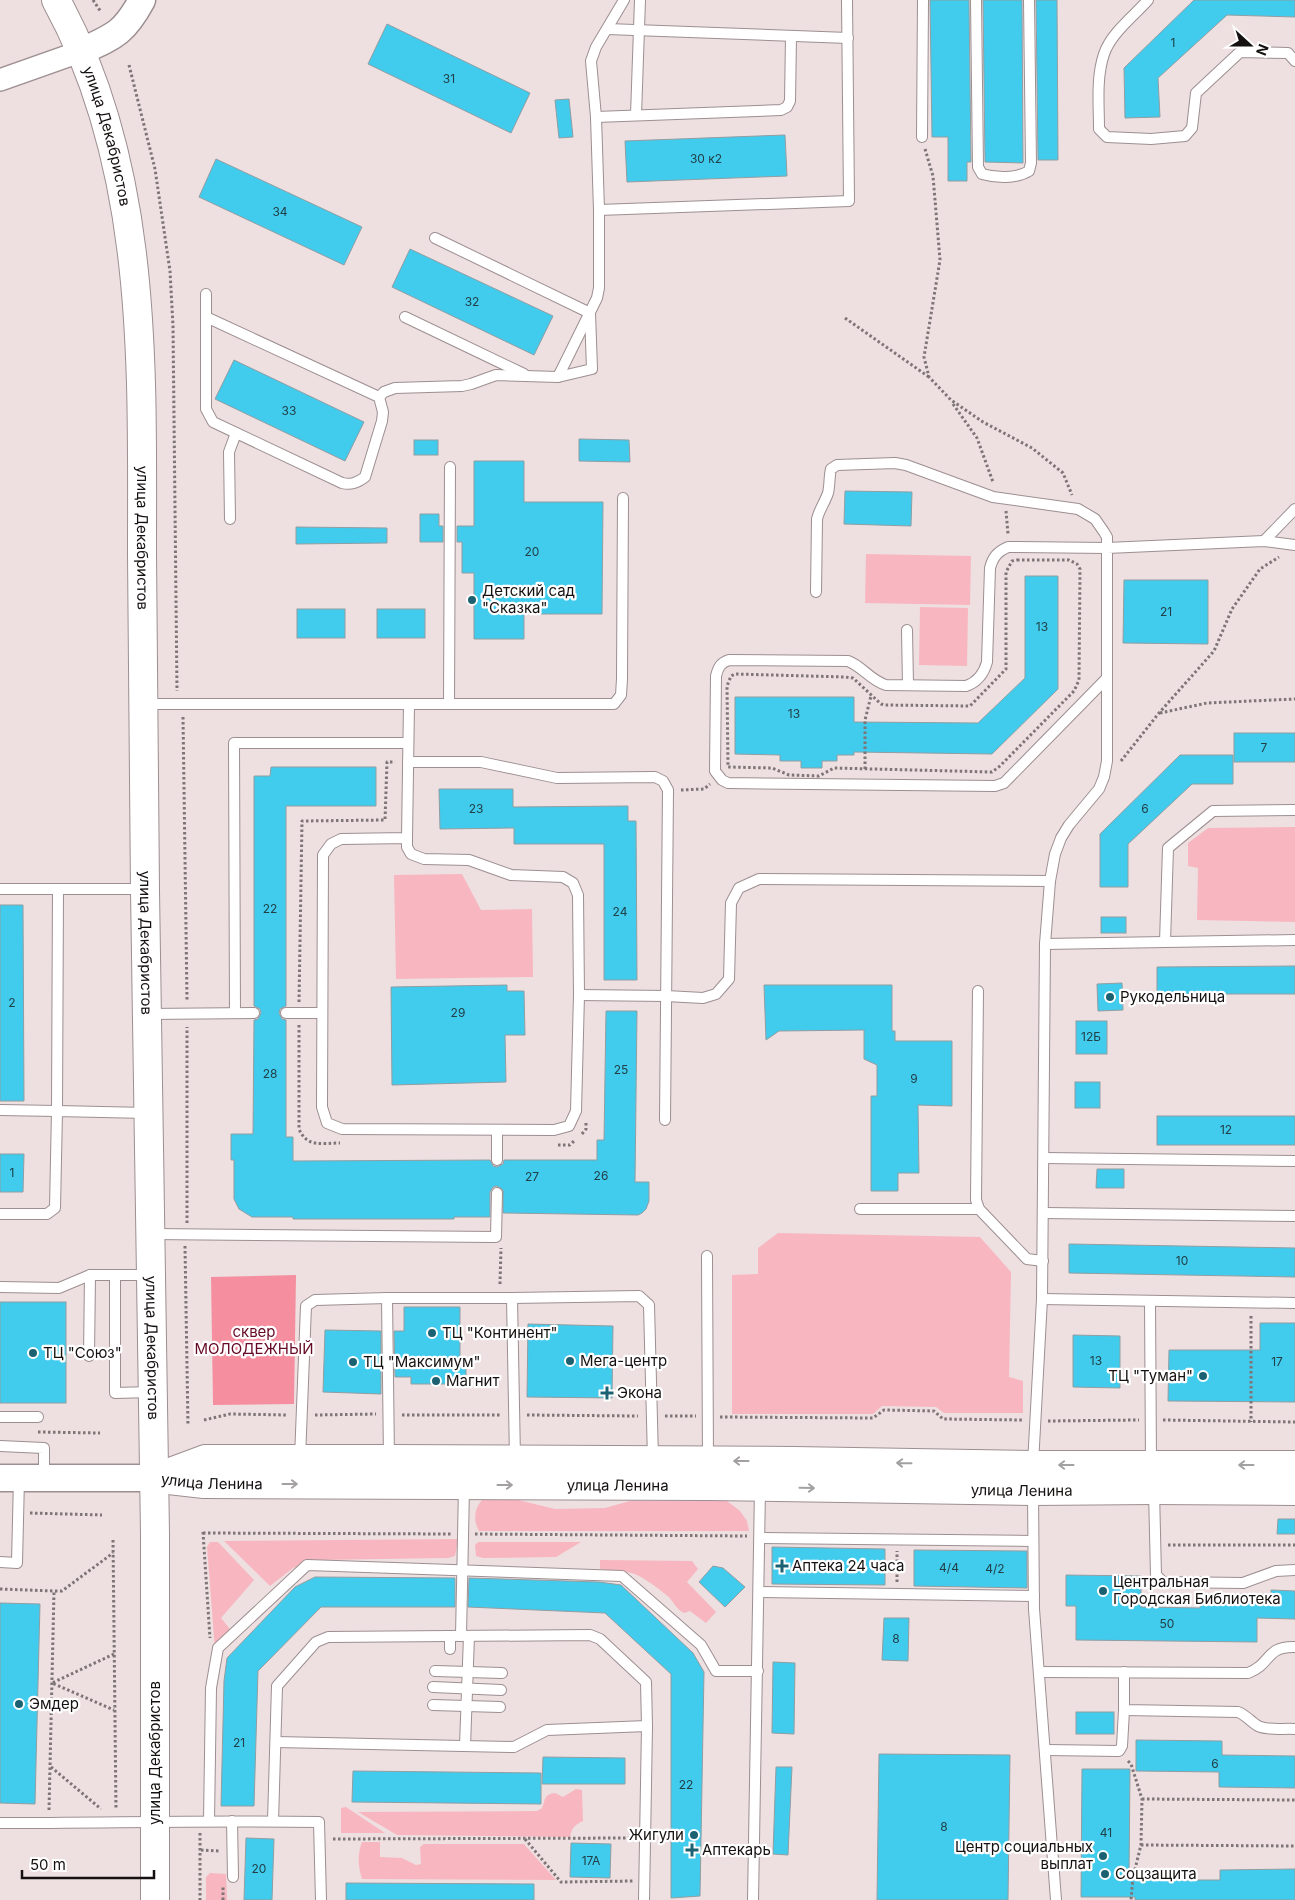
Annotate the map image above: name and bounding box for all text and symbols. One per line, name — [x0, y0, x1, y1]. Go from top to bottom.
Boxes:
north arrow — [1225, 20, 1275, 70]
house number: 1 — [1171, 35, 1175, 50]
text: N — [1253, 42, 1272, 58]
street label: улица Декабристов — [79, 63, 135, 207]
house number: 31 — [443, 71, 455, 86]
house number: 30 к2 — [690, 151, 722, 166]
house number: 34 — [272, 204, 288, 219]
house number: 32 — [465, 294, 479, 309]
house number: 33 — [282, 403, 296, 418]
street label: улица Декабристов — [133, 466, 152, 610]
house number: 20 — [525, 544, 539, 559]
place label: Детский сад "Сказка" — [482, 581, 575, 617]
marker: Детский сад "Сказка" — [466, 594, 478, 606]
house number: 21 — [1160, 604, 1172, 619]
house number: 13 — [1036, 619, 1048, 634]
house number: 13 — [788, 706, 800, 721]
house number: 7 — [1261, 740, 1268, 755]
house number: 23 — [469, 801, 483, 816]
house number: 6 — [1141, 801, 1149, 816]
street label: улица Декабристов — [136, 871, 156, 1015]
house number: 22 — [263, 901, 277, 916]
house number: 24 — [613, 904, 628, 919]
place label: Рукодельница — [1120, 987, 1225, 1006]
marker: Рукодельница — [1104, 991, 1116, 1003]
house number: 2 — [8, 995, 16, 1010]
house number: 29 — [451, 1005, 465, 1020]
house number: 12Б — [1081, 1029, 1101, 1044]
house number: 25 — [614, 1062, 628, 1077]
house number: 28 — [263, 1066, 277, 1081]
house number: 9 — [910, 1071, 918, 1086]
house number: 12 — [1220, 1122, 1232, 1137]
house number: 1 — [10, 1165, 14, 1180]
house number: 26 — [594, 1168, 608, 1183]
house number: 27 — [525, 1169, 539, 1184]
house number: 10 — [1176, 1253, 1188, 1268]
street label: улица Декабристов — [142, 1275, 163, 1420]
park label: сквер МОЛОДЕЖНЫЙ — [194, 1322, 314, 1358]
place label: ТЦ "Континент" — [442, 1323, 558, 1342]
marker: ТЦ "Континент" — [426, 1327, 438, 1339]
place label: ТЦ "Союз" — [43, 1343, 122, 1362]
marker: ТЦ "Союз" — [27, 1347, 39, 1359]
place label: Мега-центр — [580, 1351, 667, 1370]
place label: ТЦ "Максимум" — [363, 1352, 480, 1371]
house number: 13 — [1090, 1353, 1102, 1368]
house number: 17 — [1271, 1354, 1283, 1369]
marker: Мега-центр — [564, 1355, 576, 1367]
marker: ТЦ "Максимум" — [347, 1356, 359, 1368]
place label: ТЦ "Туман" — [1108, 1366, 1193, 1385]
marker: ТЦ "Туман" — [1197, 1370, 1209, 1382]
place label: Магнит — [446, 1371, 499, 1390]
marker: Магнит — [430, 1375, 442, 1387]
place label: Экона — [617, 1383, 662, 1402]
marker: Экона — [601, 1387, 613, 1399]
one-way arrow — [734, 1456, 750, 1466]
one-way arrow — [896, 1458, 912, 1468]
one-way arrow — [1059, 1460, 1075, 1470]
one-way arrow — [1239, 1460, 1255, 1470]
street label: улица Ленина — [160, 1469, 263, 1493]
street label: улица Ленина — [567, 1475, 669, 1495]
one-way arrow — [282, 1479, 298, 1489]
one-way arrow — [496, 1480, 513, 1490]
street label: улица Ленина — [971, 1480, 1073, 1500]
one-way arrow — [799, 1483, 815, 1493]
place label: Аптека 24 часа — [792, 1556, 904, 1575]
marker: Аптека 24 часа — [776, 1560, 788, 1572]
house number: 4/4 — [939, 1560, 959, 1575]
house number: 4/2 — [985, 1561, 1005, 1576]
place label: Центральная Городская Библиотека — [1113, 1572, 1281, 1608]
marker: Центральная Городская Библиотека — [1097, 1585, 1109, 1597]
house number: 50 — [1160, 1616, 1174, 1631]
house number: 8 — [892, 1631, 900, 1646]
street label: улица Декабристов — [145, 1681, 164, 1825]
place label: Эмдер — [29, 1694, 79, 1713]
marker: Эмдер — [13, 1698, 25, 1710]
house number: 21 — [233, 1735, 245, 1750]
house number: 6 — [1211, 1756, 1219, 1771]
house number: 22 — [679, 1777, 693, 1792]
house number: 8 — [940, 1819, 948, 1834]
place label: Жигули — [629, 1825, 684, 1844]
house number: 41 — [1100, 1825, 1112, 1840]
marker: Жигули — [688, 1829, 700, 1841]
place label: Центр социальных выплат — [955, 1837, 1093, 1873]
place label: Аптекарь — [702, 1840, 771, 1859]
marker: Аптекарь — [686, 1844, 698, 1856]
scale bar — [22, 1848, 155, 1880]
marker: Центр социальных выплат — [1097, 1850, 1109, 1862]
house number: 17А — [582, 1853, 600, 1868]
text: 50 m — [30, 1855, 66, 1874]
house number: 20 — [252, 1861, 266, 1876]
place label: Соцзащита — [1115, 1864, 1197, 1883]
marker: Соцзащита — [1099, 1868, 1111, 1880]

